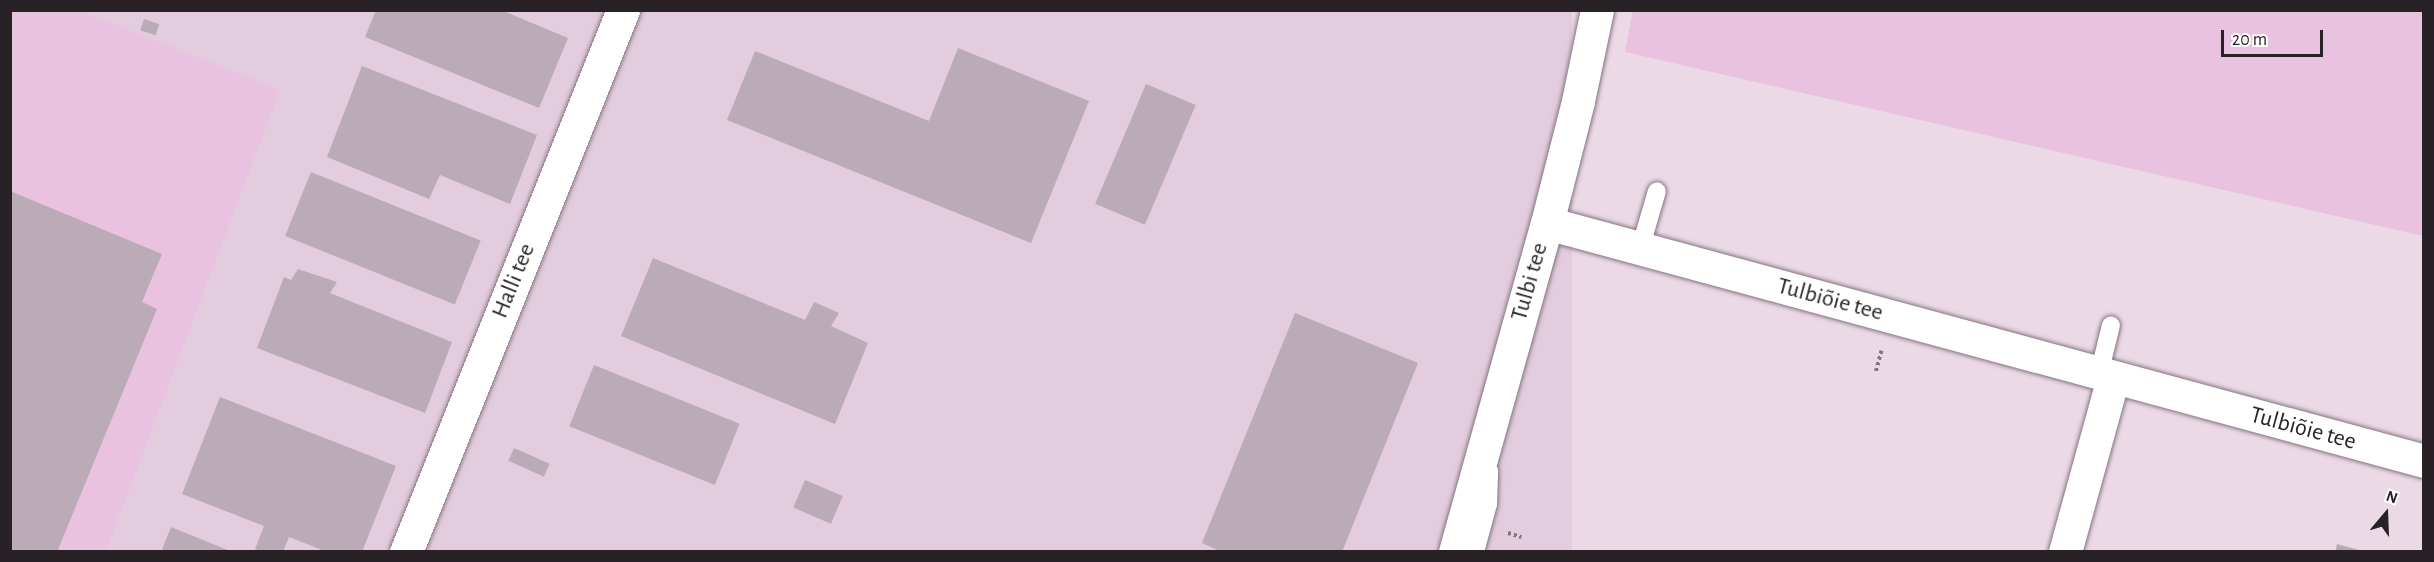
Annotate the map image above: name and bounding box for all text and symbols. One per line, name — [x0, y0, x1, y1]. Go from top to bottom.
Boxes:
scale bar — [2224, 18, 2326, 56]
text: 20 m — [2232, 31, 2267, 49]
street label: Halli tee — [486, 239, 542, 323]
street label: Tulbi tee — [1505, 240, 1555, 324]
street label: Tulbiõie tee — [1774, 272, 1886, 328]
street label: Tulbiõie tee — [2247, 401, 2359, 457]
north arrow — [2356, 484, 2416, 544]
text: N — [2384, 488, 2400, 506]

